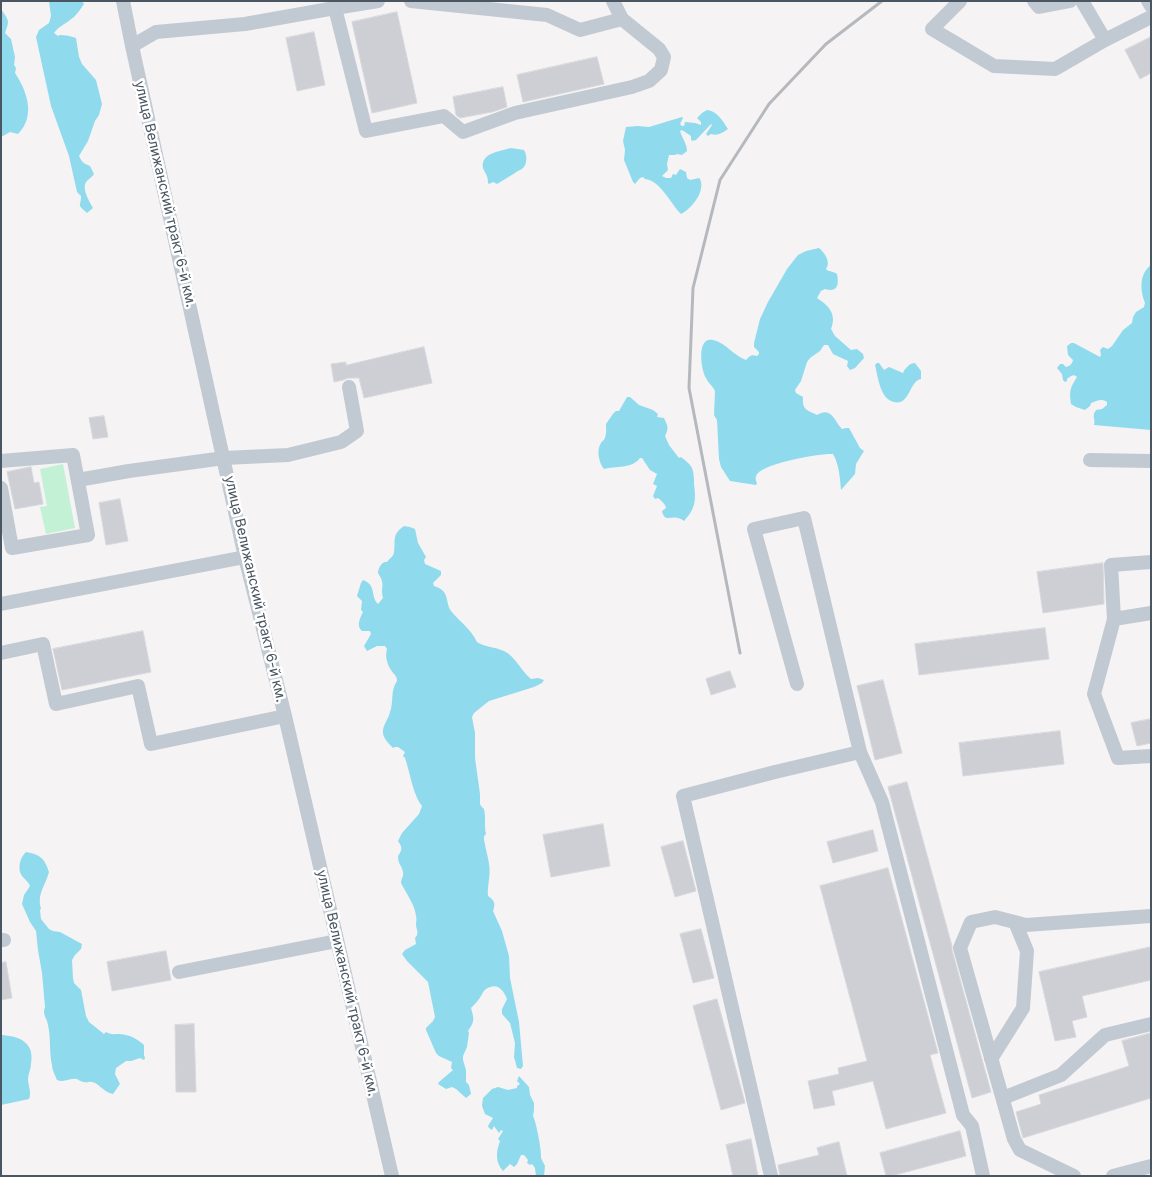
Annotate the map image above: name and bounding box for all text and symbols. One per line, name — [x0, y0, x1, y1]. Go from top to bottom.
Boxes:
street label: улица Велижанский тракт 6-й км. — [131, 79, 199, 309]
street label: улица Велижанский тракт 6-й км. — [221, 474, 289, 704]
street label: улица Велижанский тракт 6-й км. — [313, 868, 381, 1098]

